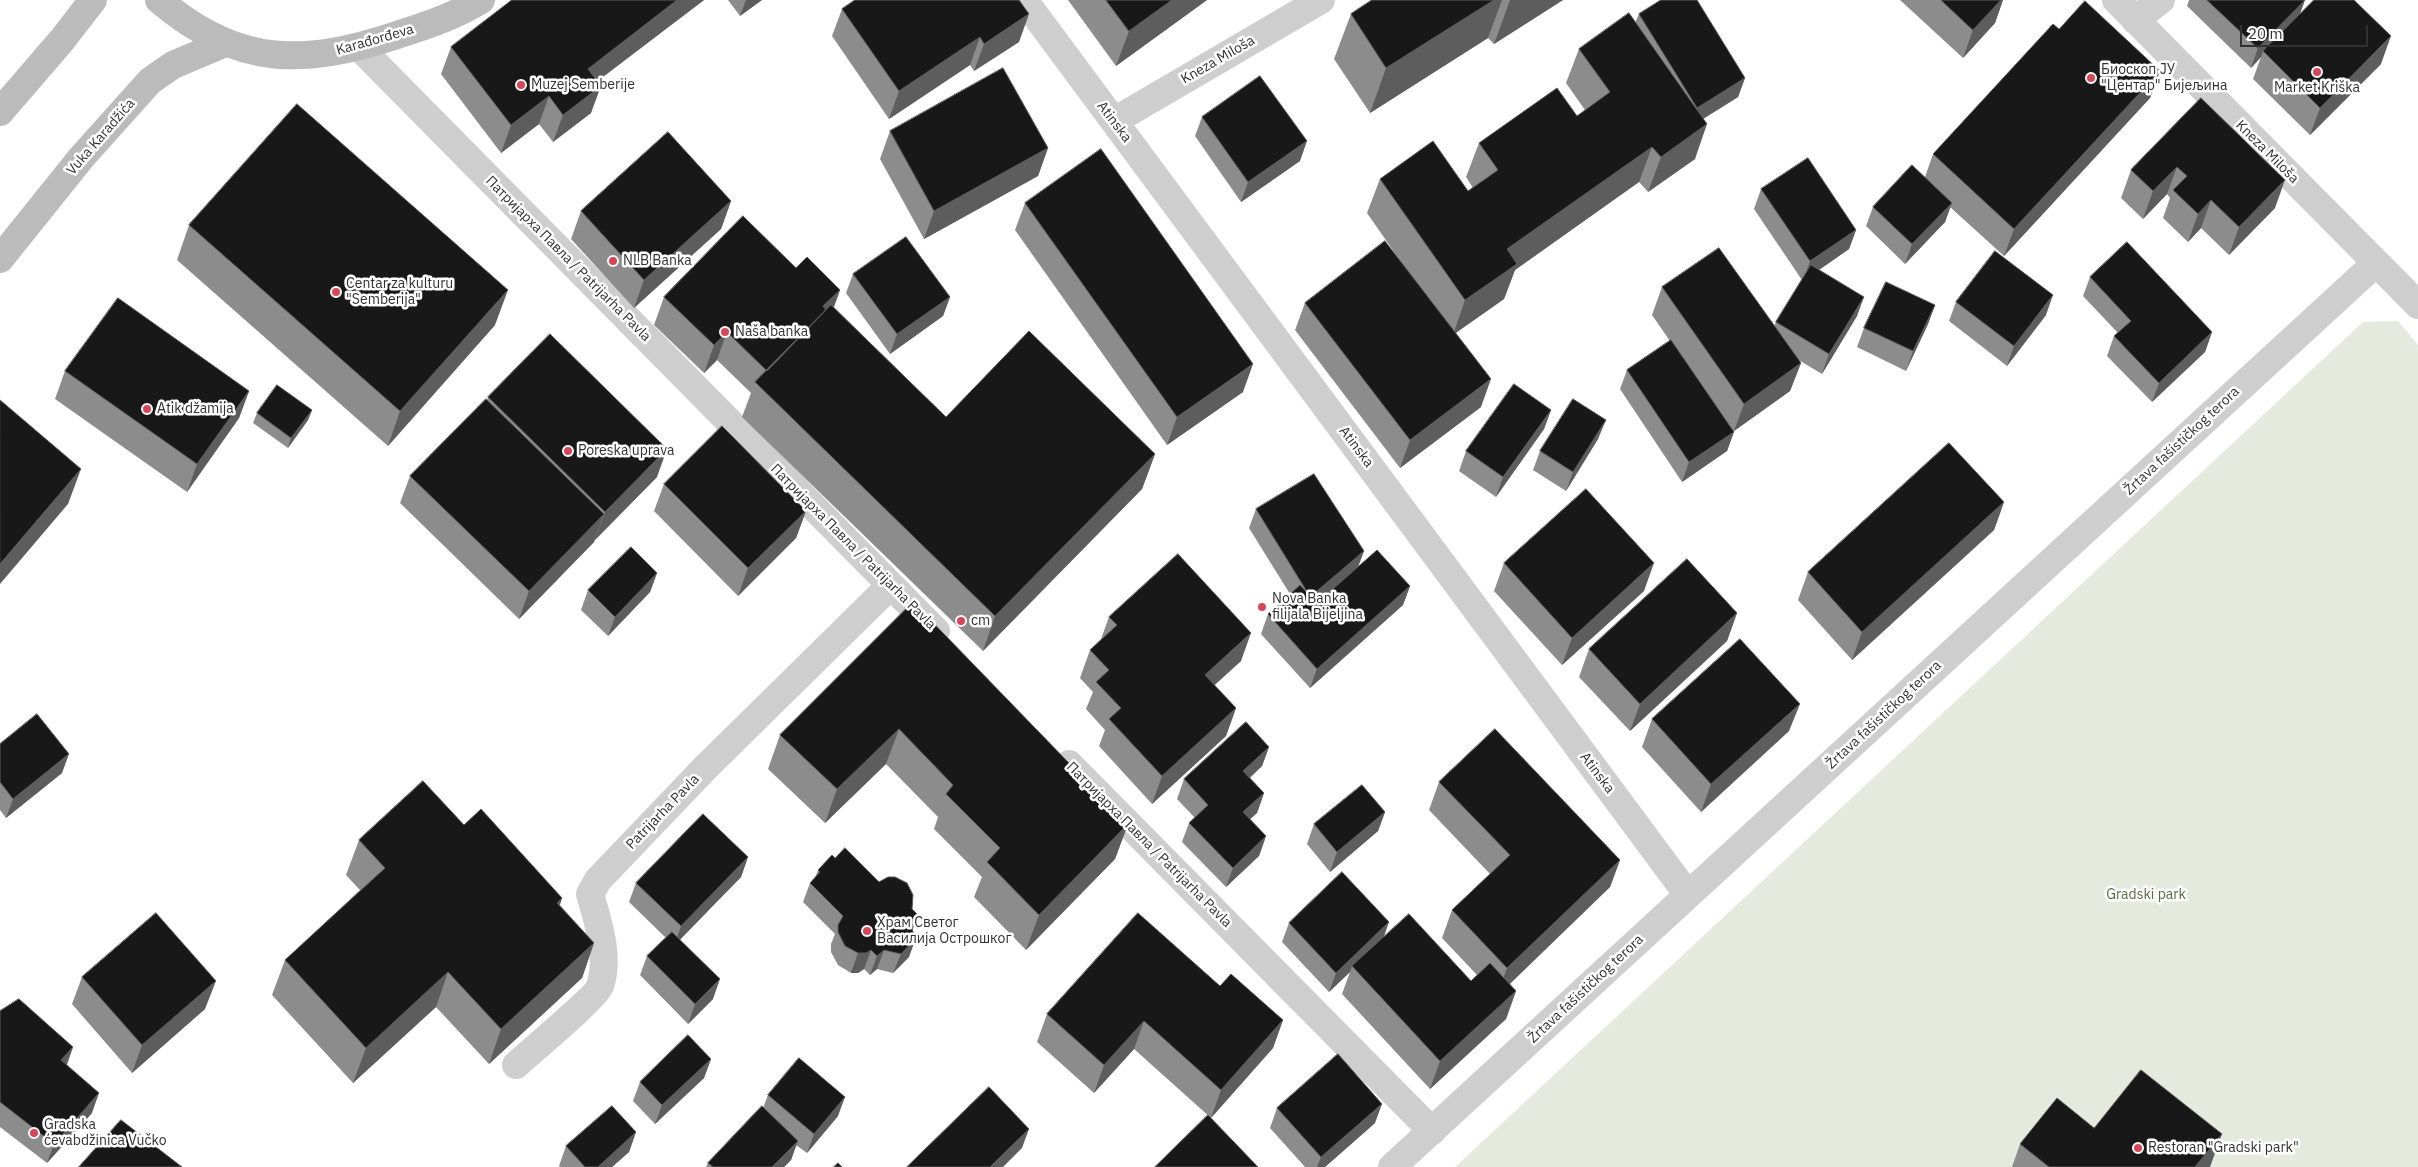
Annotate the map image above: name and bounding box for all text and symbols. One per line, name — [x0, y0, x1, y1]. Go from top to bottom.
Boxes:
scale bar — [2243, 15, 2370, 47]
street label: Karađorđeva — [334, 21, 416, 59]
text: 20 m — [2248, 24, 2283, 43]
street label: Kneza Miloša — [1178, 32, 1258, 88]
place label: Биоскоп ЈУ "Центар" Бијељина — [2101, 62, 2227, 94]
marker: Market Kriška — [2311, 66, 2323, 78]
marker: Биоскоп ЈУ "Центар" Бијељина — [2085, 72, 2097, 84]
place label: Muzej Semberije — [531, 77, 635, 93]
marker: Muzej Semberije — [515, 79, 527, 91]
place label: Market Kriška — [2274, 80, 2360, 96]
street label: Vuka Karadžića — [63, 95, 139, 179]
street label: Atinska — [1093, 98, 1135, 146]
street label: Kneza Miloša — [2232, 117, 2302, 187]
street label: Патријарха Павла / Patrijarha Pavla — [482, 173, 654, 345]
place label: NLB Banka — [623, 253, 692, 269]
marker: NLB Banka — [607, 255, 619, 267]
place label: Centar za kulturu "Semberija" — [346, 276, 453, 308]
marker: Centar za kulturu "Semberija" — [330, 286, 342, 298]
place label: Naša banka — [735, 324, 808, 340]
marker: Naša banka — [719, 326, 731, 338]
street label: Žrtava fašističkog terora — [2121, 383, 2243, 499]
place label: Atik džamija — [157, 401, 234, 417]
marker: Atik džamija — [141, 403, 153, 415]
street label: Atinska — [1335, 423, 1377, 471]
place label: Poreska uprava — [578, 443, 674, 459]
marker: Poreska uprava — [562, 445, 574, 457]
street label: Патријарха Павла / Patrijarha Pavla — [767, 461, 939, 633]
place label: Nova Banka filijala Bijeljina — [1272, 591, 1363, 624]
marker: Nova Banka filijala Bijeljina — [1256, 601, 1268, 613]
place label: cm — [971, 613, 990, 629]
marker: cm — [955, 615, 967, 627]
street label: Žrtava fašističkog terora — [1823, 657, 1945, 773]
street label: Atinska — [1576, 749, 1618, 797]
street label: Патријарха Павла / Patrijarha Pavla — [1063, 759, 1235, 931]
street label: Patrijarha Pavla — [623, 771, 703, 853]
park label: Gradski park — [2106, 887, 2186, 903]
place label: Храм Светог Василија Острошког — [877, 915, 1011, 948]
marker: Храм Светог Василија Острошког — [861, 925, 873, 937]
street label: Žrtava fašističkog terora — [1525, 931, 1647, 1047]
place label: Gradska ćevabdžinica Vučko — [44, 1117, 166, 1150]
marker: Gradska ćevabdžinica Vučko — [28, 1127, 40, 1139]
place label: Restoran "Gradski park" — [2148, 1140, 2299, 1156]
marker: Restoran "Gradski park" — [2132, 1142, 2144, 1154]

